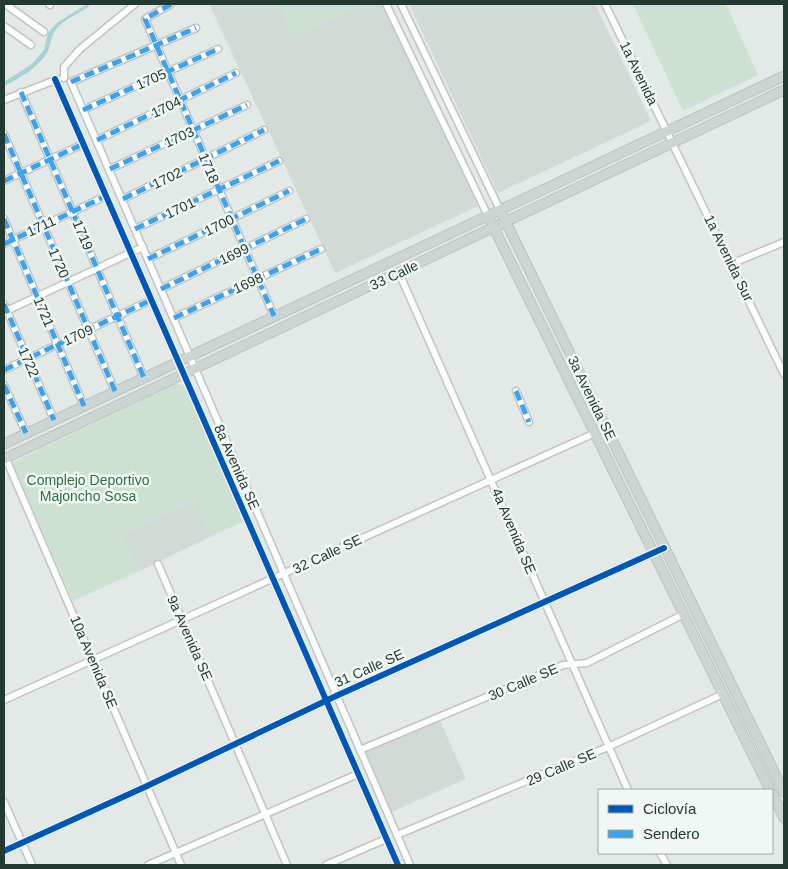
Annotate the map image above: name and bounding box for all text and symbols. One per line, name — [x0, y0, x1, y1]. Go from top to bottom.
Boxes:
street label: 1a Avenida — [617, 38, 661, 108]
street label: 1705 — [134, 65, 169, 93]
street label: 1704 — [148, 93, 184, 121]
street label: 1703 — [162, 123, 197, 151]
street label: 1718 — [196, 151, 223, 186]
street label: 1702 — [149, 164, 185, 192]
street label: 1701 — [163, 194, 198, 222]
street label: 1700 — [201, 211, 237, 239]
street label: 1711 — [24, 212, 58, 240]
street label: 1a Avenida Sur — [701, 212, 757, 304]
street label: 1719 — [70, 218, 97, 253]
street label: 1699 — [216, 240, 252, 268]
street label: 1720 — [46, 246, 73, 281]
street label: 33 Calle — [367, 257, 421, 293]
street label: 1698 — [231, 269, 266, 297]
street label: 1721 — [31, 295, 58, 330]
street label: 1709 — [61, 321, 96, 349]
street label: 1722 — [15, 345, 43, 380]
street label: 3a Avenida SE — [565, 353, 619, 443]
street label: 8a Avenida SE — [211, 422, 263, 512]
park label: Complejo Deportivo Majoncho Sosa — [27, 472, 150, 504]
street label: 4a Avenida SE — [489, 486, 539, 576]
street label: 32 Calle SE — [290, 531, 364, 577]
street label: 9a Avenida SE — [164, 593, 216, 683]
street label: 10a Avenida SE — [67, 613, 121, 711]
street label: 31 Calle SE — [332, 646, 406, 690]
street label: 30 Calle SE — [486, 660, 560, 704]
street label: 29 Calle SE — [524, 745, 598, 789]
legend — [598, 789, 773, 854]
text: Ciclovía — [643, 800, 697, 817]
text: Sendero — [643, 825, 700, 842]

